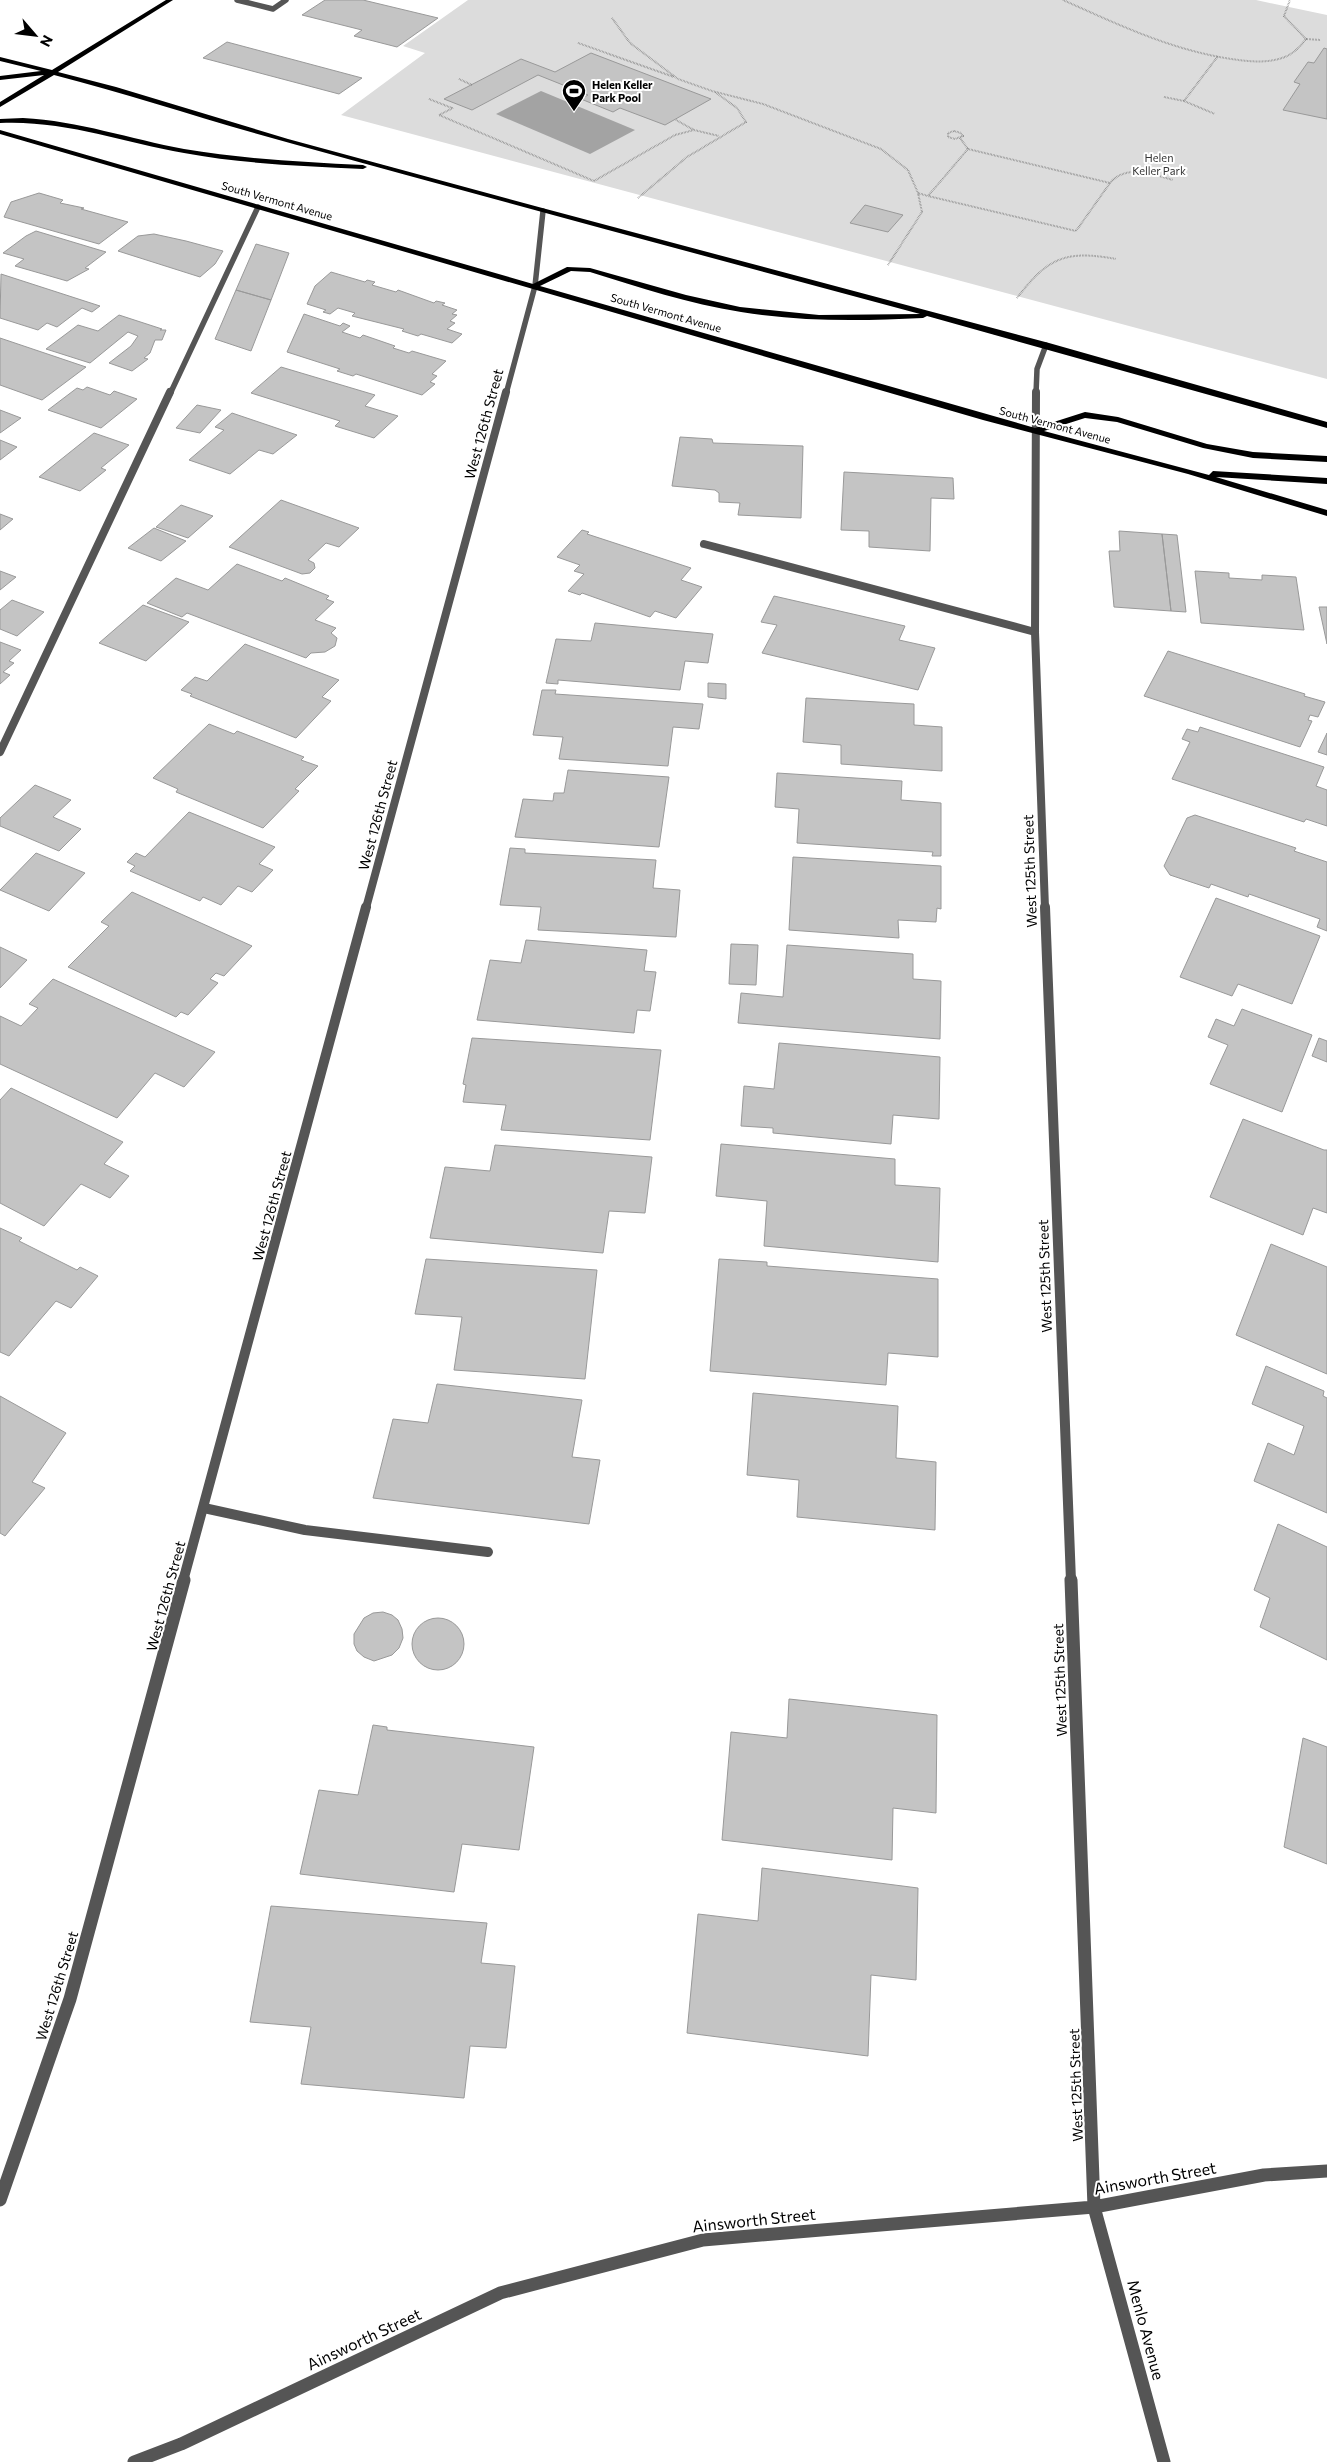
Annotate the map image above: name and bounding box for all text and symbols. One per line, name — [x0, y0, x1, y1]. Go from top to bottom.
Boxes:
north arrow — [10, 10, 60, 60]
text: N — [37, 33, 57, 50]
sports icon: Helen Keller Park Pool — [561, 78, 587, 112]
place label: Helen Keller Park Pool — [592, 78, 653, 104]
park label: Helen Keller Park — [1132, 151, 1186, 177]
street label: South Vermont Avenue — [220, 178, 334, 223]
street label: South Vermont Avenue — [609, 290, 723, 335]
street label: West 126th Street — [461, 367, 507, 481]
street label: South Vermont Avenue — [998, 403, 1112, 446]
street label: West 126th Street — [355, 758, 401, 872]
street label: West 125th Street — [1019, 814, 1040, 928]
street label: West 126th Street — [249, 1149, 295, 1263]
street label: West 125th Street — [1034, 1219, 1055, 1333]
street label: West 126th Street — [143, 1539, 189, 1653]
street label: West 125th Street — [1049, 1623, 1070, 1737]
street label: West 126th Street — [32, 1929, 81, 2043]
street label: West 125th Street — [1065, 2028, 1086, 2142]
street label: Ainsworth Street — [1092, 2157, 1218, 2198]
street label: Ainsworth Street — [691, 2204, 817, 2235]
street label: Menlo Avenue — [1124, 2278, 1169, 2382]
street label: Ainsworth Street — [304, 2304, 424, 2373]

